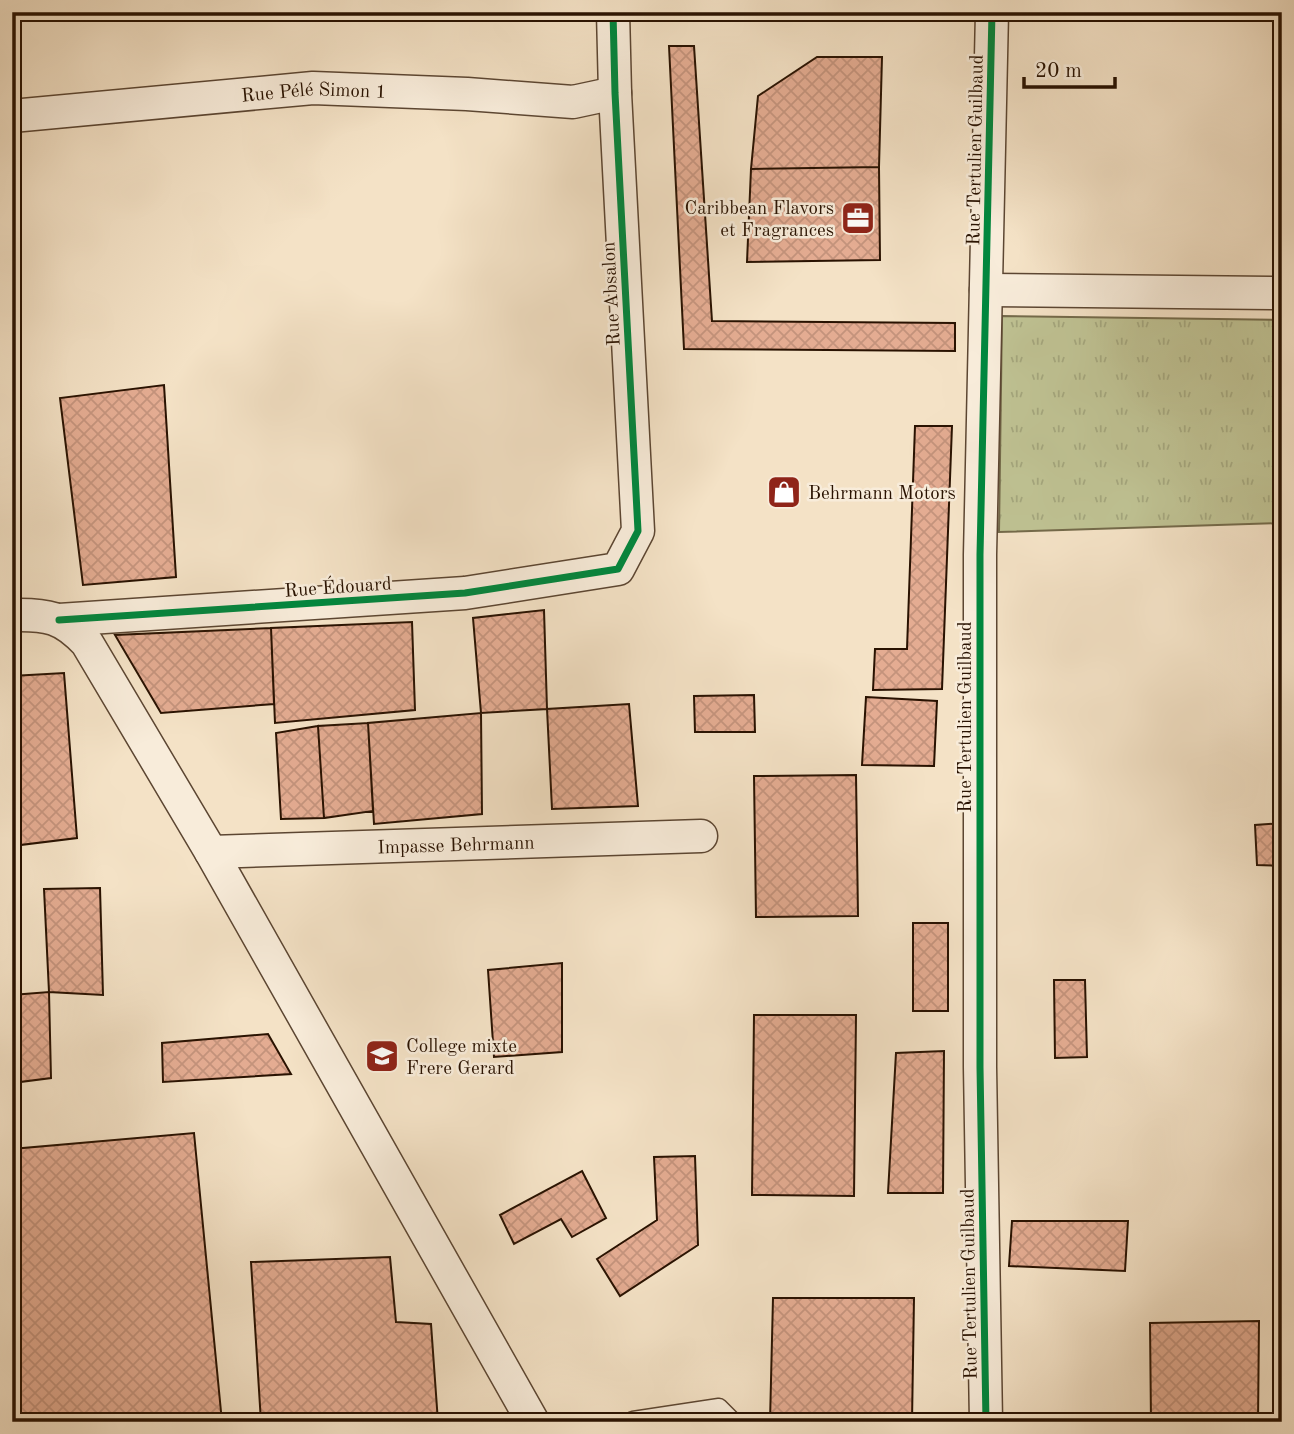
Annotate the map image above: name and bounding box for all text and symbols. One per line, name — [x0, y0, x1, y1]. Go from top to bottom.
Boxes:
scale bar — [1024, 46, 1116, 90]
street label: Rue Tertulien Guilbaud — [965, 54, 988, 246]
text: 20 m — [1035, 61, 1082, 82]
street label: Rue Pélé Simon 1 — [240, 81, 387, 107]
office icon: Caribbean Flavors et Fragrances — [839, 199, 877, 237]
place label: Caribbean Flavors et Fragrances — [684, 200, 834, 241]
street label: Rue Absalon — [600, 241, 625, 347]
shop icon: Behrmann Motors — [765, 473, 803, 511]
place label: Behrmann Motors — [808, 485, 956, 504]
street label: Rue Édouard — [284, 571, 393, 602]
street label: Rue Tertulien Guilbaud — [957, 621, 976, 813]
street label: Impasse Behrmann — [377, 834, 535, 859]
school or university icon: College mixte Frere Gerard — [363, 1037, 401, 1075]
place label: College mixte Frere Gerard — [406, 1038, 517, 1079]
street label: Rue Tertulien Guilbaud — [959, 1188, 982, 1380]

